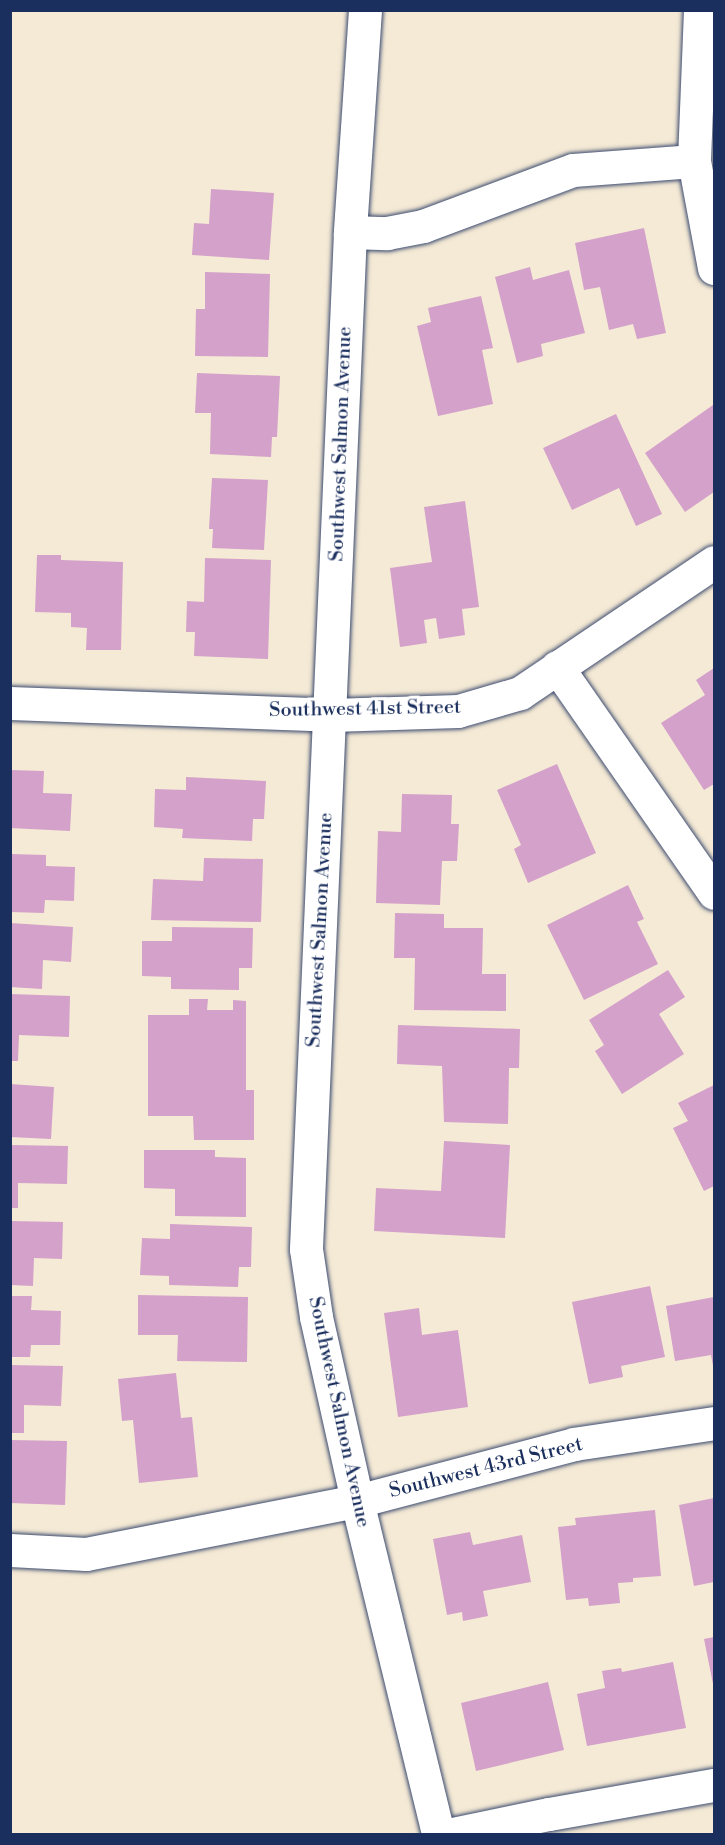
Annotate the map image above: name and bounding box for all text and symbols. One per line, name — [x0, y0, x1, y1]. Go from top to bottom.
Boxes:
street label: Southwest Salmon Avenue — [325, 326, 357, 562]
street label: Southwest 41st Street — [269, 695, 461, 723]
street label: Southwest Salmon Avenue — [302, 812, 338, 1048]
street label: Southwest Salmon Avenue — [303, 1294, 375, 1530]
street label: Southwest 43rd Street — [387, 1432, 585, 1504]

